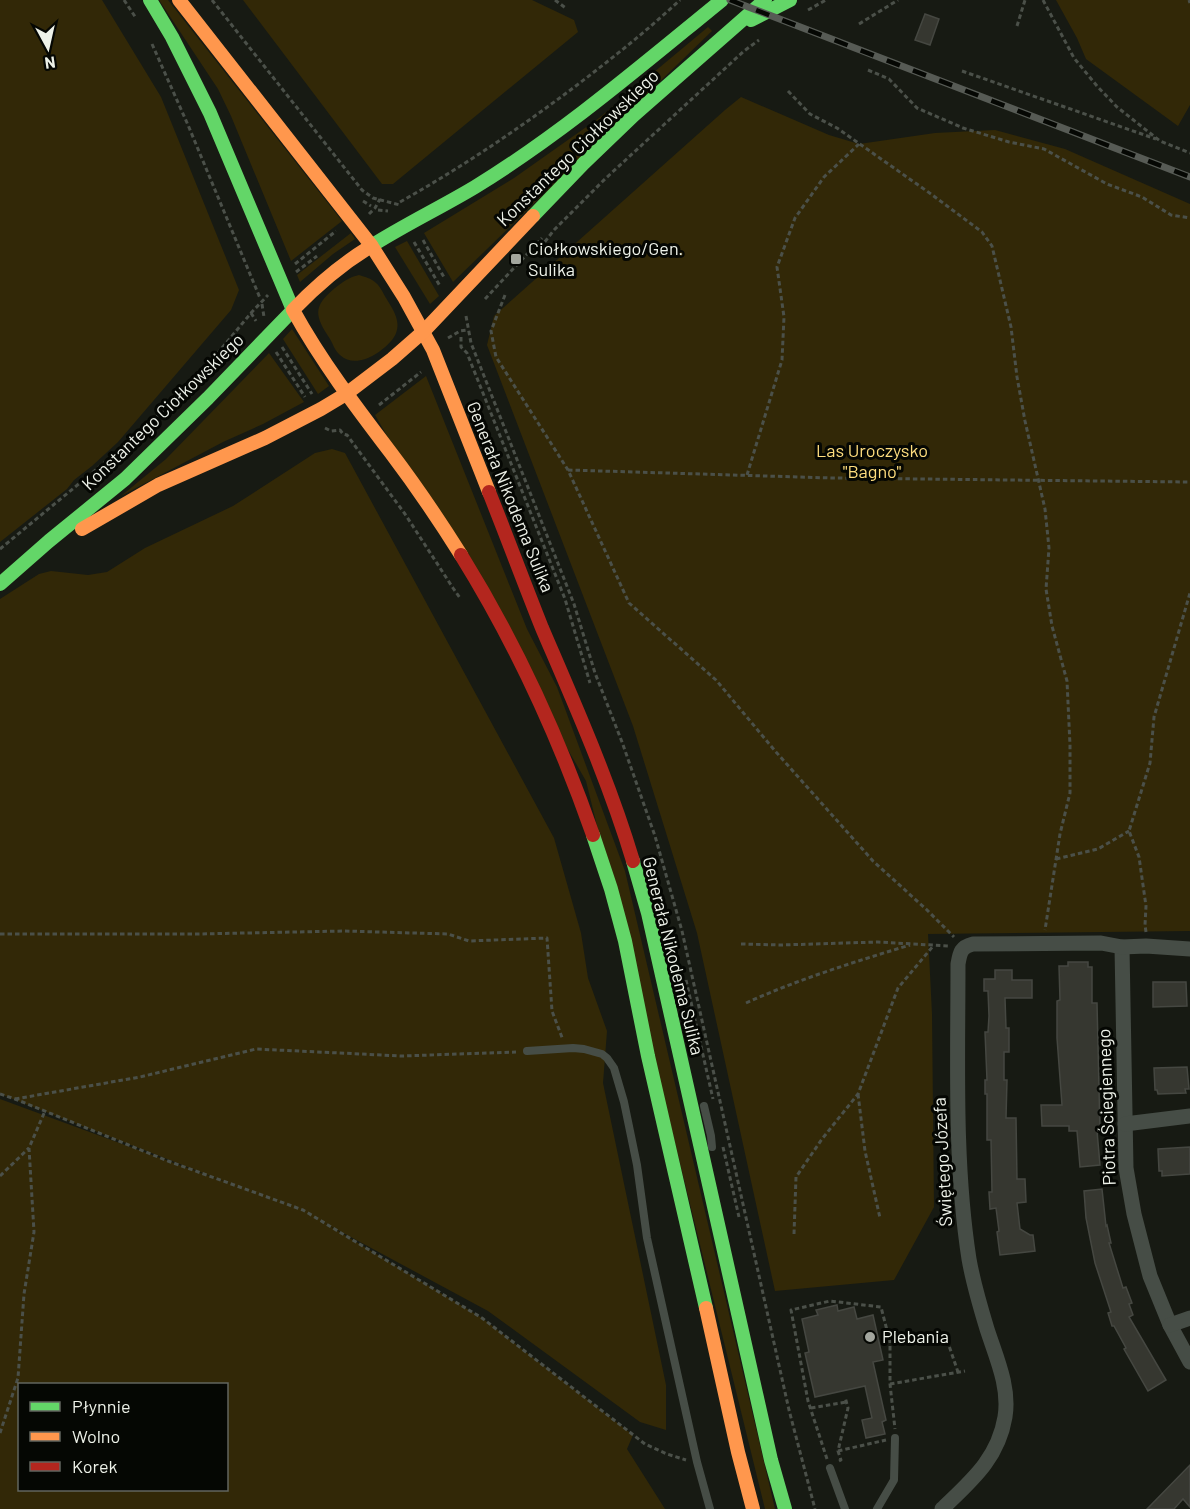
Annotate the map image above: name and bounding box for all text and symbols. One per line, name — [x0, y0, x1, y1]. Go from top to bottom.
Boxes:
north arrow — [18, 18, 78, 78]
text: N — [44, 53, 57, 73]
street label: Konstantego Ciołkowskiego — [492, 64, 663, 230]
place label: Ciołkowskiego/Gen. Sulika — [528, 237, 683, 280]
marker: Ciołkowskiego/Gen. Sulika — [509, 252, 523, 266]
street label: Konstantego Ciołkowskiego — [77, 328, 248, 494]
street label: Generała Nikodema Sulika — [463, 398, 559, 595]
park label: Las Uroczysko "Bagno" — [816, 439, 928, 482]
street label: Generała Nikodema Sulika — [639, 854, 709, 1057]
street label: Piotra Ściegiennego — [1092, 1028, 1120, 1186]
street label: Świętego Józefa — [928, 1097, 956, 1227]
place label: Plebania — [882, 1325, 949, 1347]
marker: Plebania — [863, 1330, 877, 1344]
legend — [18, 1383, 228, 1491]
text: Płynnie — [72, 1395, 131, 1417]
text: Wolno — [72, 1425, 120, 1447]
text: Korek — [72, 1455, 118, 1477]

